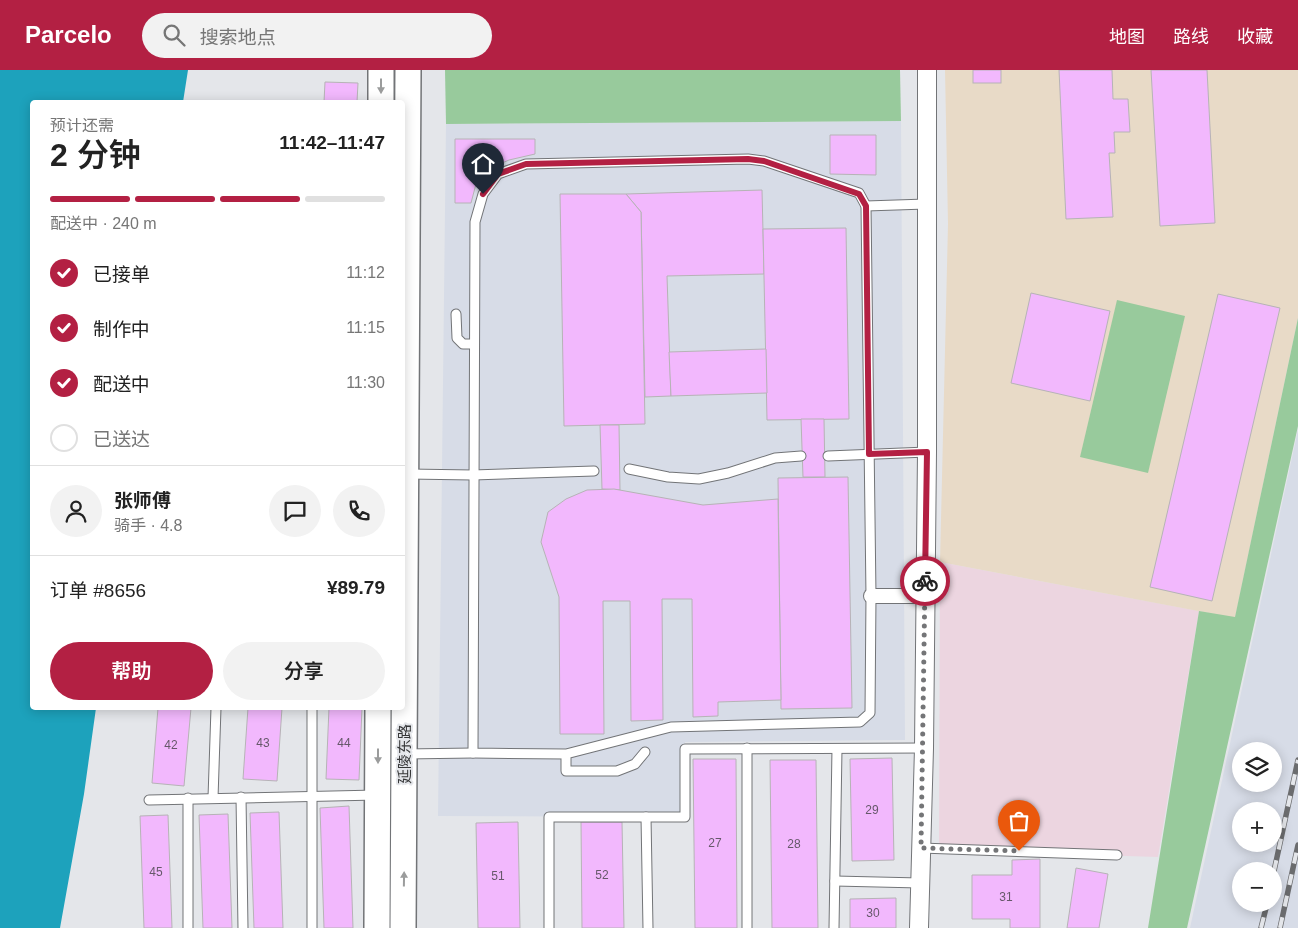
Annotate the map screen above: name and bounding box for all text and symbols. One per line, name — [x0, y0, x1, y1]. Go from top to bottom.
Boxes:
search box — [142, 13, 492, 58]
text: Parcelo — [25, 21, 112, 48]
icon: search — [160, 21, 188, 49]
text: 搜索地点 — [200, 27, 276, 48]
text: 地图 — [1109, 27, 1145, 47]
text: 路线 — [1173, 27, 1209, 47]
text: 收藏 — [1237, 27, 1273, 47]
one-way arrow — [377, 79, 385, 95]
text: 预计还需 — [50, 117, 114, 134]
text: 11:42–11:47 — [279, 132, 385, 153]
text: 2 分钟 — [50, 137, 141, 173]
pin — [462, 143, 504, 194]
icon: home — [469, 150, 497, 178]
text: 配送中 · 240 m — [50, 215, 157, 232]
icon: check — [50, 259, 78, 287]
text: 已接单 — [93, 264, 150, 285]
text: 11:12 — [346, 264, 385, 281]
icon: check — [50, 314, 78, 342]
text: 制作中 — [93, 319, 150, 340]
text: 11:15 — [346, 319, 385, 336]
icon: check — [50, 369, 78, 397]
text: 配送中 — [93, 374, 150, 395]
text: 11:30 — [346, 374, 385, 391]
text: 已送达 — [93, 429, 150, 450]
button: person — [50, 485, 102, 537]
button: chat — [269, 485, 321, 537]
button: phone — [333, 485, 385, 537]
text: 张师傅 — [114, 490, 171, 511]
text: 骑手 · 4.8 — [114, 517, 182, 534]
courier — [900, 556, 950, 606]
icon: bike — [911, 567, 939, 595]
text: ¥89.79 — [327, 577, 385, 598]
text: 订单 #8656 — [50, 580, 146, 601]
button: 帮助 — [50, 642, 213, 700]
button: 分享 — [223, 642, 385, 700]
street label: 延陵东路 — [396, 724, 413, 784]
house number: 43 — [256, 736, 270, 750]
house number: 44 — [337, 736, 351, 750]
house number: 42 — [164, 738, 178, 752]
map controls — [1232, 742, 1282, 912]
button: layers — [1232, 742, 1282, 792]
one-way arrow — [374, 748, 382, 764]
pin — [998, 800, 1040, 851]
button: + — [1232, 802, 1282, 852]
house number: 29 — [865, 803, 879, 817]
icon: bag — [1005, 807, 1033, 835]
house number: 27 — [708, 836, 722, 850]
house number: 28 — [787, 837, 801, 851]
button: − — [1232, 862, 1282, 912]
house number: 45 — [149, 865, 163, 879]
house number: 52 — [595, 868, 609, 882]
house number: 51 — [491, 869, 505, 883]
one-way arrow — [400, 871, 408, 887]
house number: 31 — [999, 890, 1013, 904]
house number: 30 — [866, 906, 880, 920]

